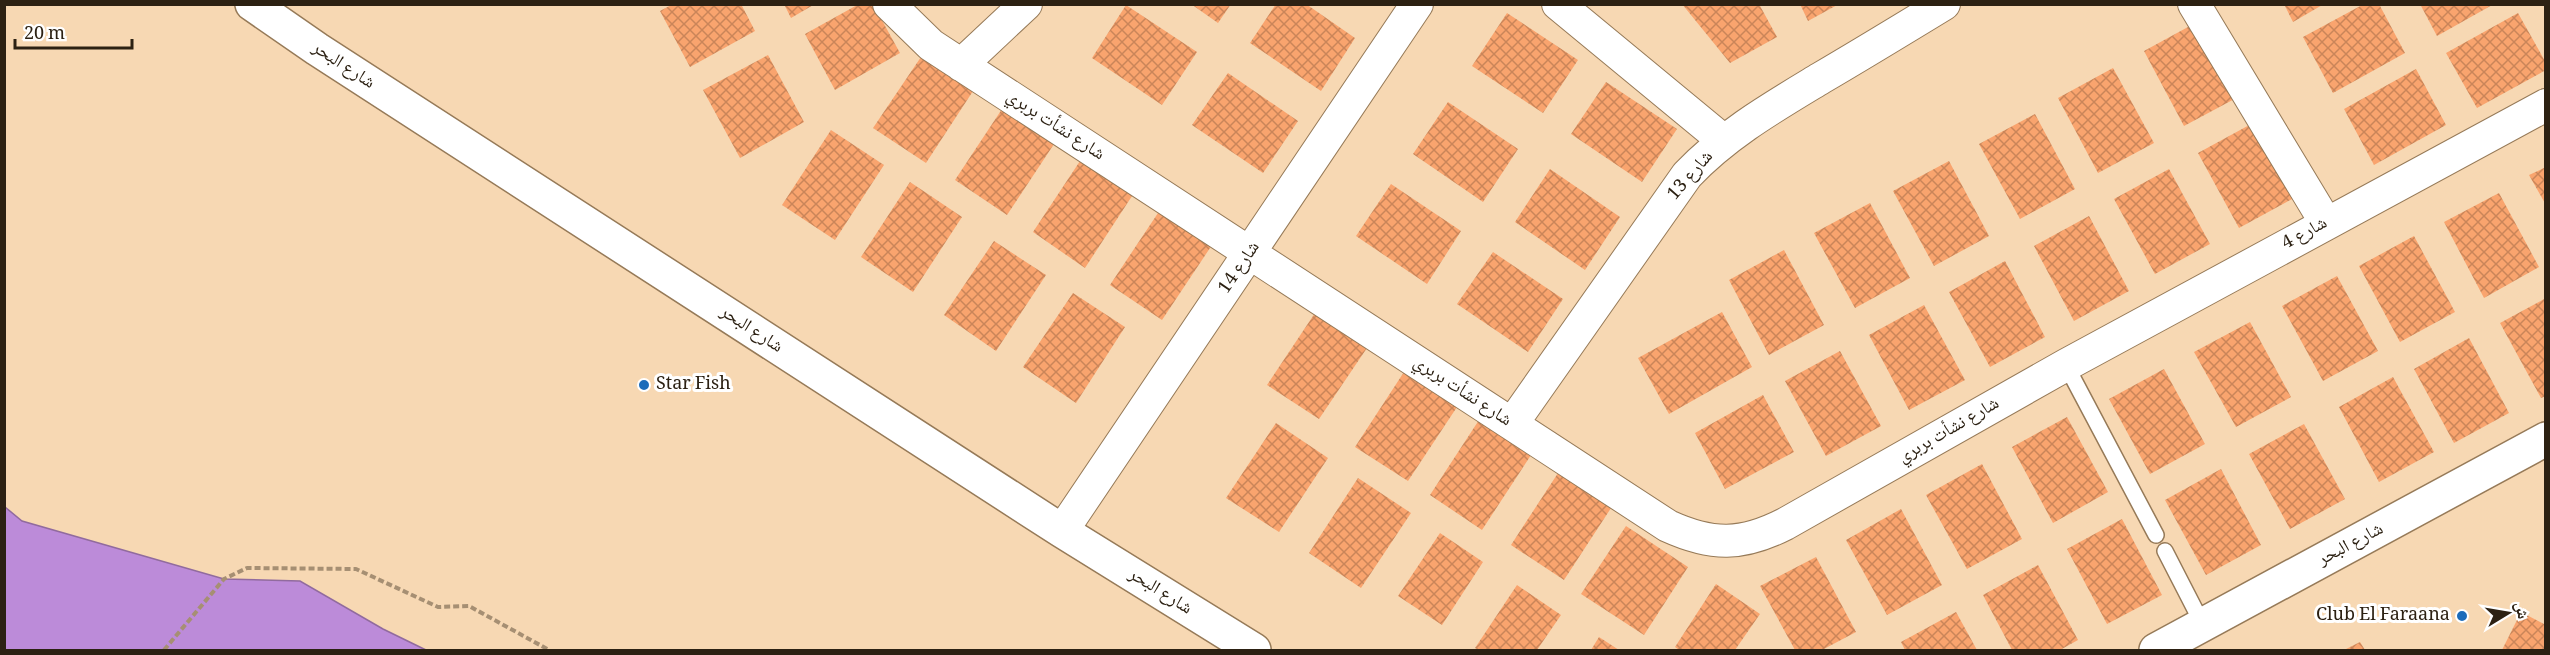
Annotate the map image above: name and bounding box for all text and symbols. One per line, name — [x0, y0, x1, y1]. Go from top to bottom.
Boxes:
scale bar — [15, 12, 132, 50]
text: 20 m — [24, 20, 65, 50]
street label: شارع البحر — [304, 34, 381, 98]
street label: شارع نشأت بربري — [999, 83, 1111, 169]
street label: شارع 13 — [1661, 144, 1721, 208]
street label: شارع 4 — [2277, 209, 2333, 259]
street label: شارع 14 — [1211, 235, 1269, 301]
street label: شارع البحر — [712, 298, 789, 362]
street label: شارع نشأت بربري — [1406, 349, 1518, 435]
place label: Star Fish — [656, 370, 731, 400]
marker: Star Fish — [637, 378, 651, 392]
street label: شارع نشأت بربري — [1893, 390, 2005, 472]
street label: شارع البحر — [2312, 515, 2389, 575]
street label: شارع البحر — [1121, 560, 1198, 623]
north arrow — [2478, 583, 2538, 643]
text: ش — [2505, 600, 2535, 622]
place label: Club El Faraana — [2316, 601, 2450, 631]
marker: Club El Faraana — [2455, 609, 2469, 623]

